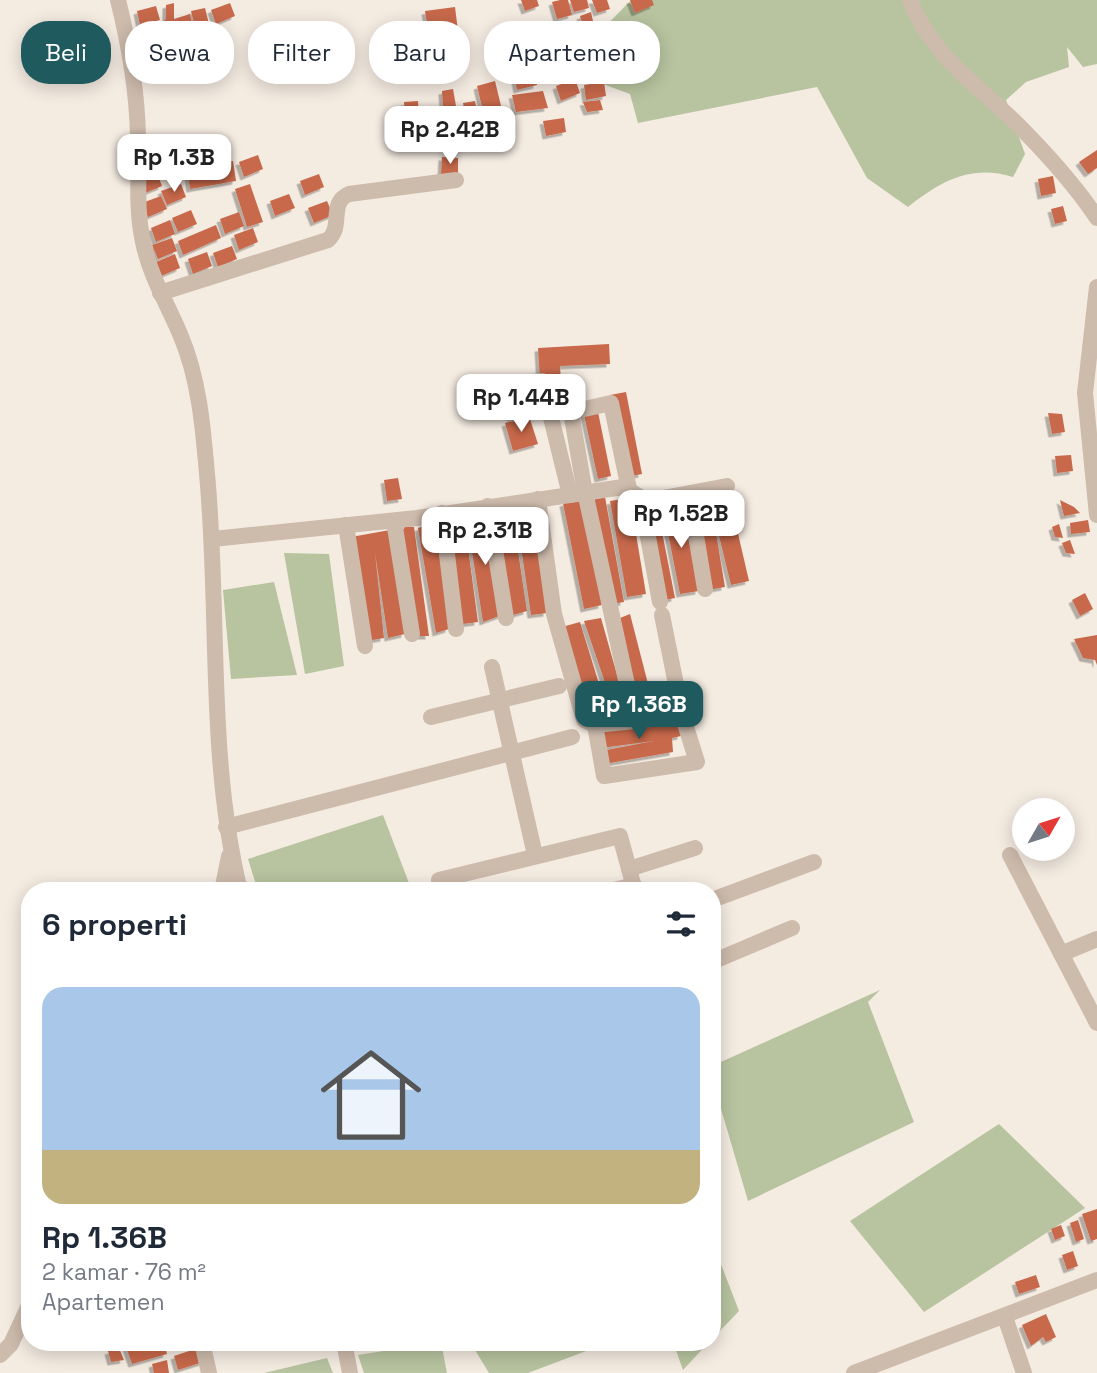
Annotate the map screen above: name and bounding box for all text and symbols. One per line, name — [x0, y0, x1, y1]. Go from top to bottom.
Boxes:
chip: Beli — [21, 21, 111, 84]
chip: Sewa — [125, 21, 234, 84]
chip: Filter — [248, 21, 355, 84]
chip: Baru — [369, 21, 470, 84]
chip: Apartemen — [484, 21, 660, 84]
pin: Rp 2.42B — [378, 106, 522, 166]
text: Rp 2.42B — [400, 114, 500, 144]
pin: Rp 1.3B — [109, 134, 239, 194]
text: Rp 1.3B — [133, 142, 215, 172]
pin: Rp 1.44B — [449, 374, 593, 434]
text: Rp 1.44B — [473, 382, 569, 412]
pin: Rp 1.52B — [609, 490, 753, 550]
text: Rp 1.52B — [634, 498, 728, 528]
pin: Rp 2.31B — [413, 508, 557, 567]
text: Rp 2.31B — [438, 515, 532, 545]
pin: Rp 1.36B — [567, 682, 711, 741]
text: Rp 1.36B — [591, 689, 687, 719]
north arrow — [1012, 798, 1074, 861]
map controls — [1012, 798, 1075, 861]
text: 6 properti — [42, 905, 187, 944]
icon: filters — [662, 905, 700, 943]
icon: home — [308, 1032, 434, 1158]
text: Rp 1.36B — [42, 1218, 167, 1257]
text: 2 kamar · 76 m² — [42, 1257, 206, 1287]
text: Apartemen — [42, 1287, 164, 1317]

